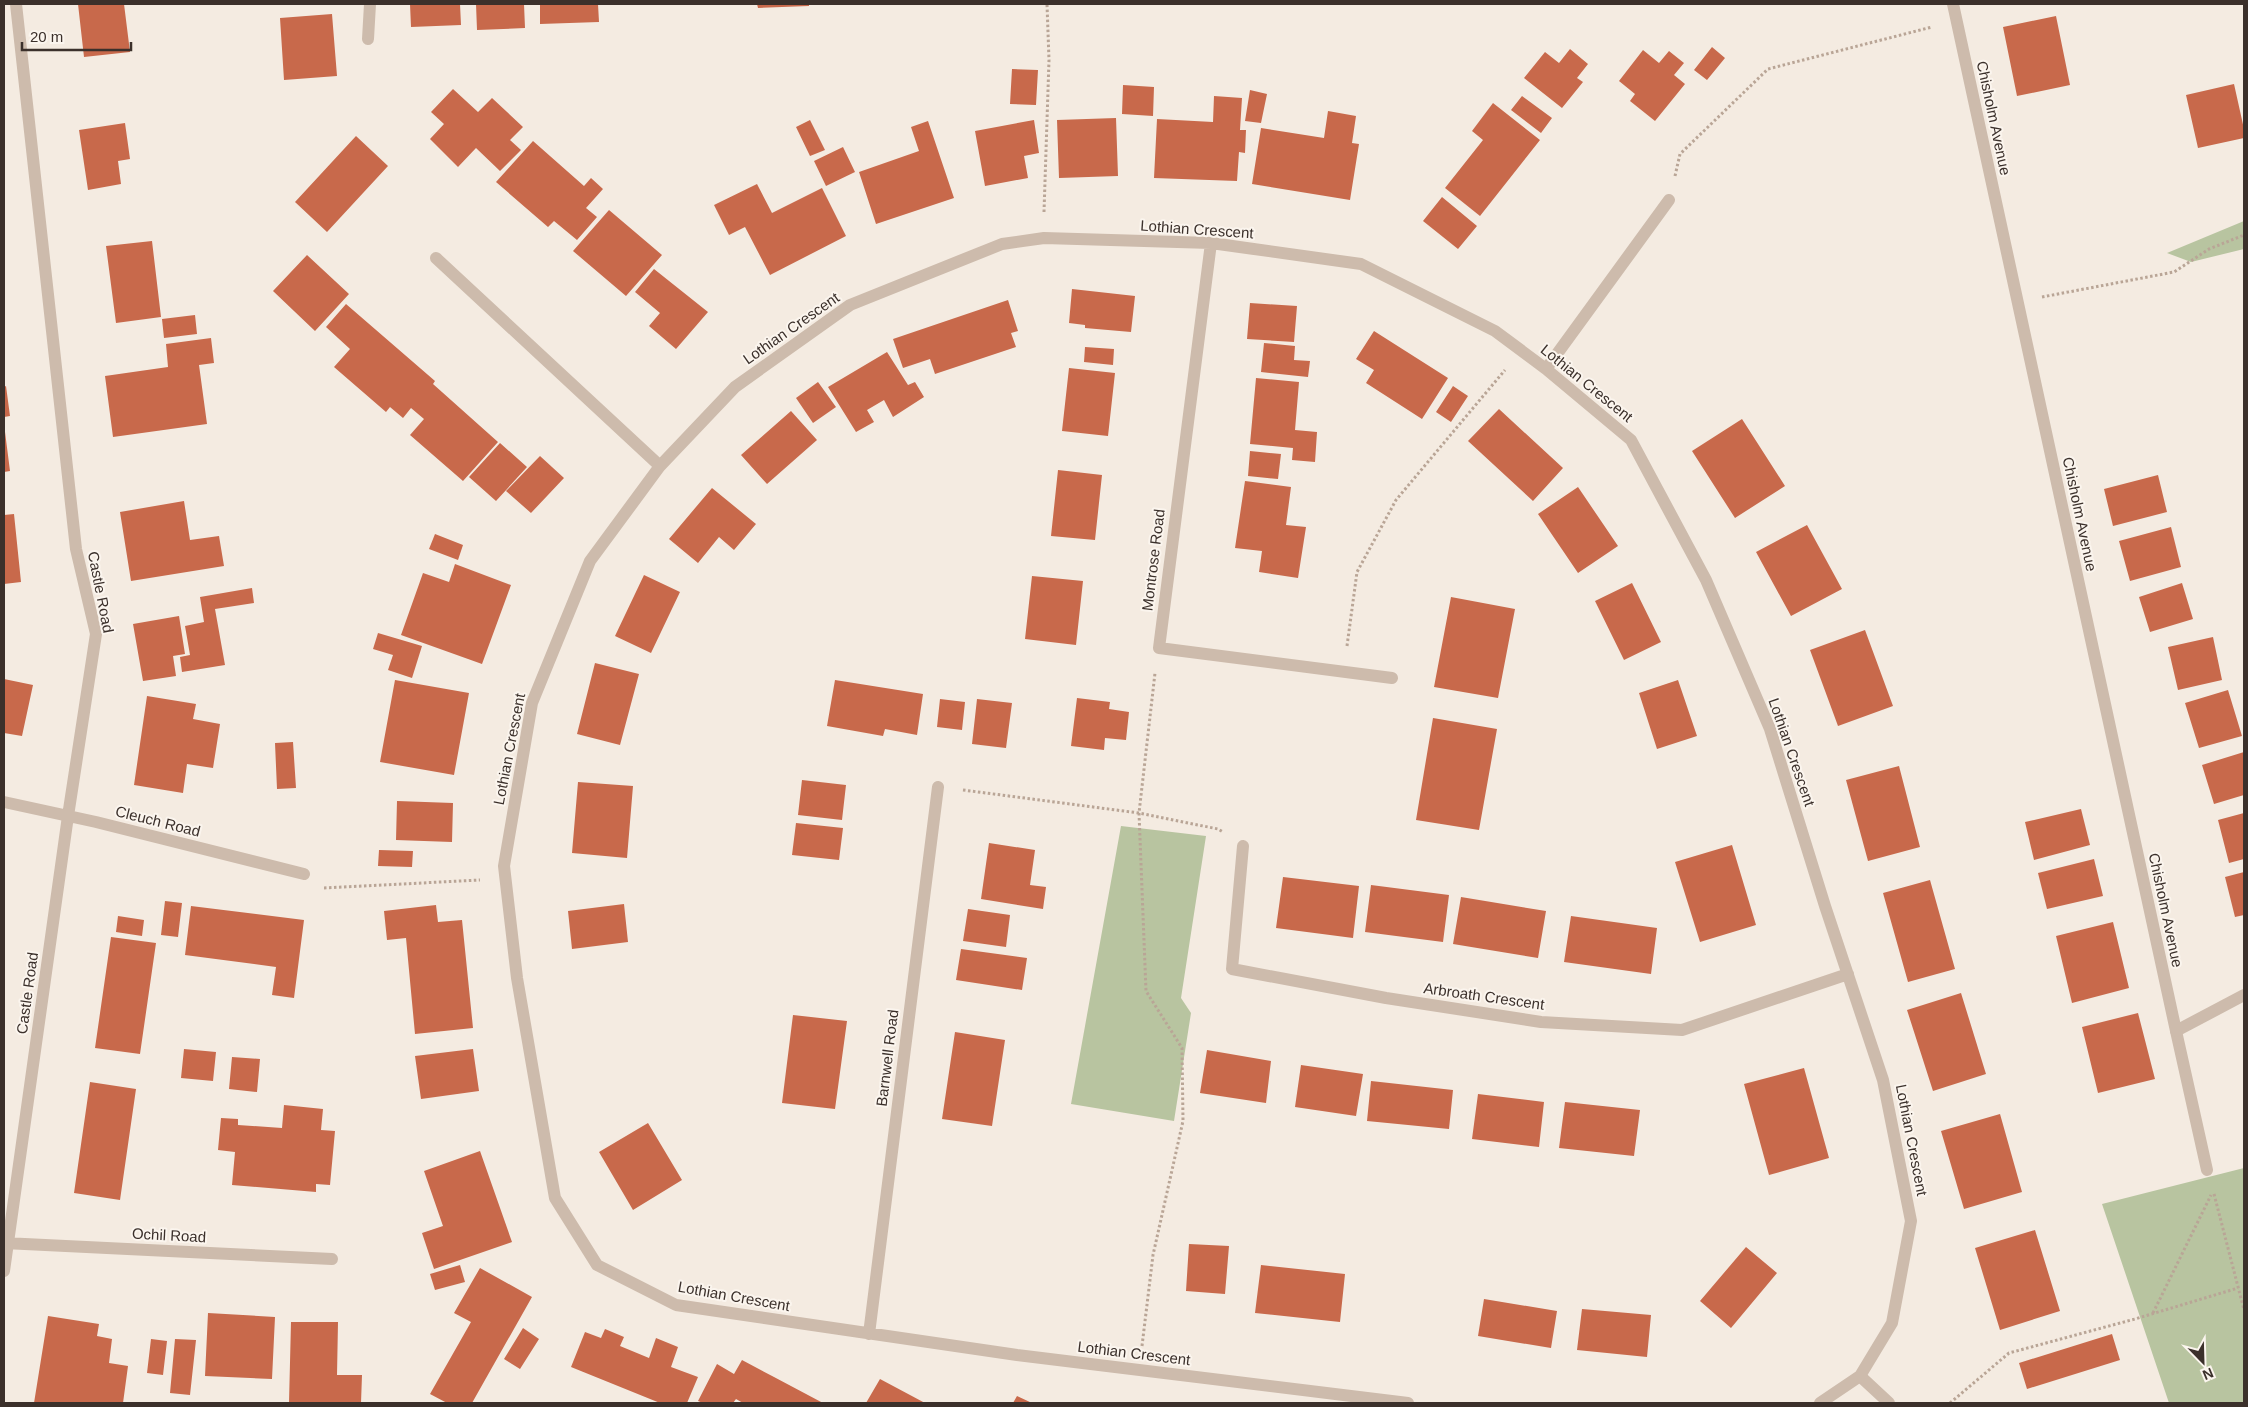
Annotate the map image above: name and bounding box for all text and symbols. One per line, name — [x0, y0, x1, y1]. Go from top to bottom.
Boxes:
scale bar — [22, 20, 131, 52]
text: 20 m — [30, 28, 63, 45]
street label: Chisholm Avenue — [1974, 59, 2014, 177]
street label: Lothian Crescent — [1140, 217, 1255, 241]
street label: Lothian Crescent — [740, 288, 843, 367]
street label: Lothian Crescent — [1538, 341, 1637, 426]
street label: Chisholm Avenue — [2060, 455, 2100, 573]
street label: Montrose Road — [1138, 508, 1168, 612]
street label: Castle Road — [85, 550, 117, 634]
street label: Lothian Crescent — [490, 691, 528, 806]
street label: Lothian Crescent — [1766, 696, 1819, 809]
street label: Cleuch Road — [114, 802, 202, 840]
street label: Chisholm Avenue — [2146, 851, 2186, 969]
street label: Castle Road — [13, 951, 41, 1035]
street label: Arbroath Crescent — [1423, 979, 1546, 1013]
street label: Barnwell Road — [873, 1009, 901, 1107]
street label: Lothian Crescent — [1893, 1083, 1931, 1198]
street label: Ochil Road — [132, 1225, 206, 1245]
street label: Lothian Crescent — [677, 1278, 792, 1314]
north arrow — [2178, 1337, 2228, 1387]
street label: Lothian Crescent — [1077, 1338, 1192, 1368]
text: N — [2200, 1365, 2216, 1383]

